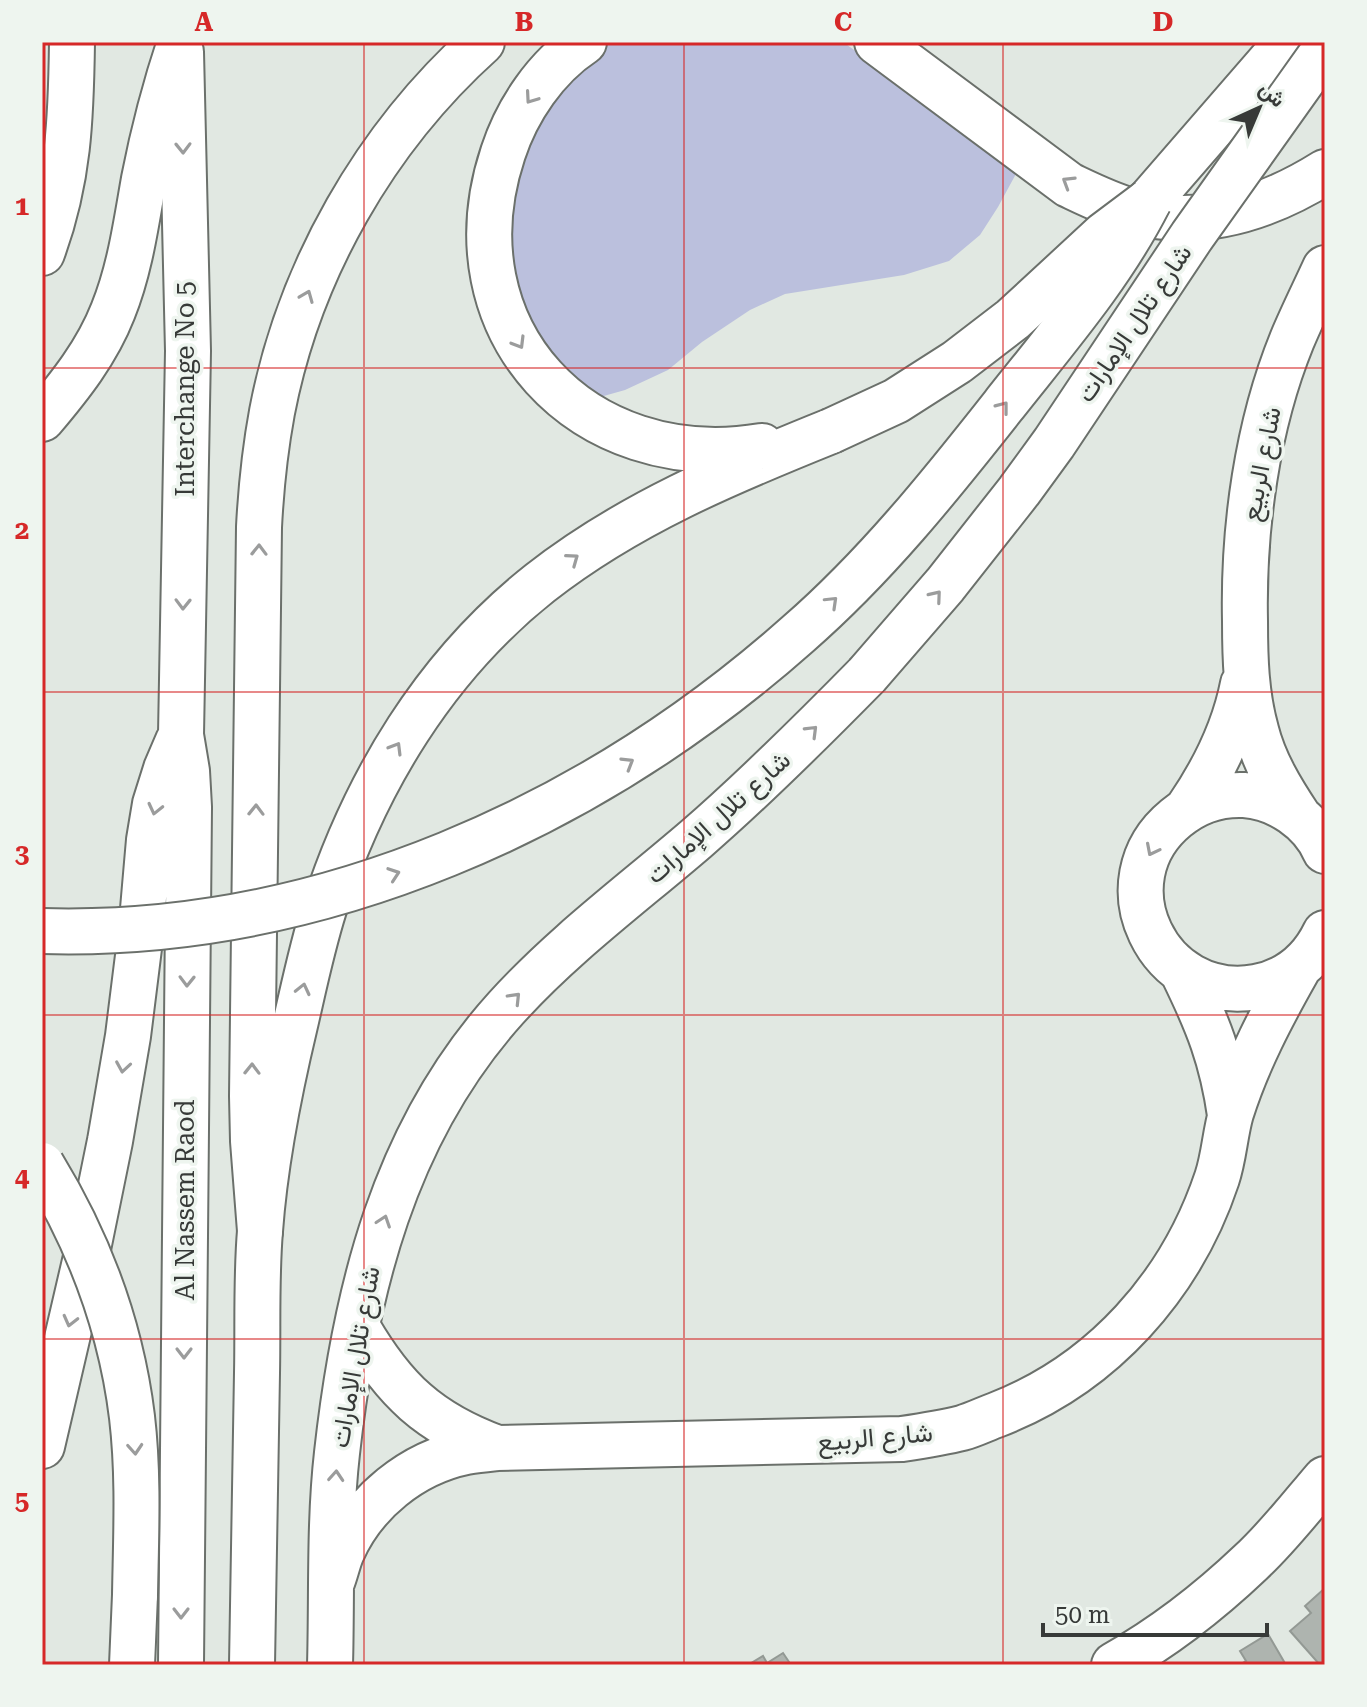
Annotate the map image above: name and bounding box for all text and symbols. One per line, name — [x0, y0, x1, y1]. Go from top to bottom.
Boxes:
text: A — [195, 7, 214, 37]
text: B — [515, 7, 533, 37]
text: C — [834, 7, 852, 37]
text: D — [1153, 7, 1173, 37]
north arrow — [1219, 68, 1299, 148]
text: ش — [1254, 76, 1291, 113]
one-way arrow — [526, 89, 541, 103]
one-way arrow — [174, 142, 192, 155]
one-way arrow — [1062, 177, 1077, 192]
text: 1 — [15, 191, 29, 221]
street label: شارع تلال الإمارات — [1070, 238, 1200, 409]
street label: Interchange No 5 — [170, 281, 200, 497]
one-way arrow — [297, 290, 314, 304]
one-way arrow — [509, 334, 525, 349]
one-way arrow — [993, 401, 1007, 416]
street label: شارع الربيع — [1235, 404, 1290, 524]
text: 2 — [15, 515, 29, 545]
one-way arrow — [250, 543, 268, 556]
one-way arrow — [564, 555, 578, 569]
one-way arrow — [926, 590, 941, 605]
one-way arrow — [823, 597, 837, 612]
one-way arrow — [174, 598, 192, 611]
one-way arrow — [803, 725, 817, 740]
one-way arrow — [386, 742, 402, 757]
street label: شارع تلال الإمارات — [640, 744, 798, 892]
one-way arrow — [619, 757, 634, 773]
one-way arrow — [147, 802, 164, 815]
one-way arrow — [247, 803, 264, 816]
text: 3 — [15, 839, 29, 869]
one-way arrow — [1146, 841, 1162, 856]
one-way arrow — [386, 867, 400, 884]
one-way arrow — [178, 975, 196, 988]
one-way arrow — [294, 983, 311, 997]
one-way arrow — [506, 993, 520, 1008]
one-way arrow — [115, 1060, 132, 1073]
one-way arrow — [243, 1062, 261, 1075]
street label: Al Nassem Raod — [170, 1099, 200, 1300]
text: 4 — [15, 1162, 30, 1192]
one-way arrow — [375, 1215, 391, 1229]
street label: شارع تلال الإمارات — [324, 1264, 389, 1451]
one-way arrow — [63, 1314, 80, 1328]
one-way arrow — [175, 1347, 192, 1360]
street label: شارع الربيع — [816, 1417, 934, 1460]
one-way arrow — [126, 1443, 143, 1456]
one-way arrow — [327, 1469, 344, 1482]
text: 5 — [15, 1486, 29, 1516]
scale bar — [1043, 1587, 1267, 1637]
text: 50 m — [1055, 1601, 1110, 1629]
one-way arrow — [172, 1607, 190, 1620]

